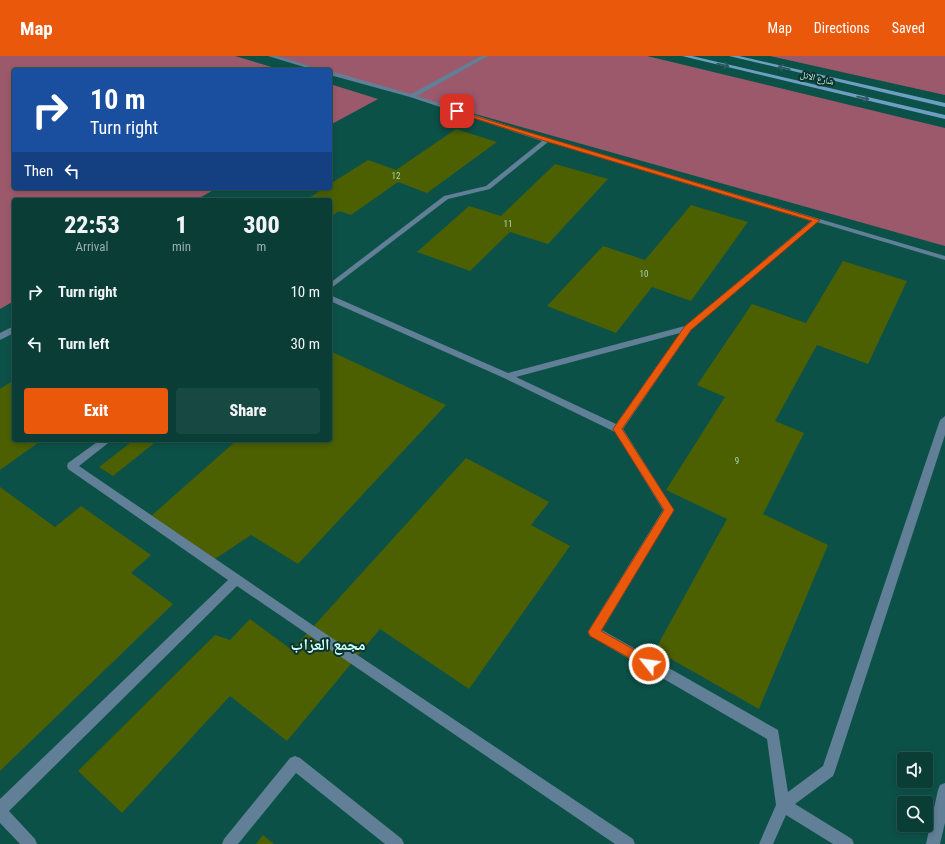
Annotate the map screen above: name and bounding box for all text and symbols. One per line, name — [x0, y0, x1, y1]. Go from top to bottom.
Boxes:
text: Map — [20, 17, 53, 40]
text: Map — [768, 20, 792, 36]
text: Directions — [814, 20, 870, 36]
text: Saved — [892, 20, 925, 36]
one-way arrow — [716, 62, 729, 69]
one-way arrow — [778, 64, 791, 72]
street label: شارع الاثل — [799, 69, 835, 88]
text: 10 m — [90, 83, 146, 116]
icon: right — [24, 84, 76, 136]
pin — [440, 94, 474, 128]
one-way arrow — [856, 95, 869, 102]
icon: arrive — [446, 100, 468, 122]
text: Turn right — [90, 117, 158, 138]
icon: left — [61, 160, 83, 182]
text: Then — [24, 162, 53, 180]
house number: 12 — [392, 171, 401, 181]
text: 22:53 — [64, 211, 120, 239]
text: 1 — [175, 211, 188, 239]
text: 300 — [243, 211, 280, 239]
house number: 11 — [504, 219, 512, 229]
text: Arrival — [75, 239, 109, 254]
text: min — [172, 239, 191, 254]
text: m — [257, 239, 266, 254]
house number: 10 — [640, 269, 648, 279]
icon: right — [24, 281, 46, 303]
text: Turn right — [58, 283, 117, 301]
text: 10 m — [290, 283, 320, 301]
icon: left — [24, 333, 46, 355]
text: Turn left — [58, 335, 109, 353]
text: 30 m — [290, 335, 320, 353]
button: Exit — [24, 388, 168, 434]
button: Share — [176, 388, 320, 434]
house number: 9 — [735, 456, 739, 466]
district label: مجمع العزاب — [291, 635, 365, 655]
position arrow — [628, 643, 670, 685]
map controls — [897, 752, 933, 832]
button: sound — [897, 752, 933, 788]
button: search — [897, 796, 933, 832]

